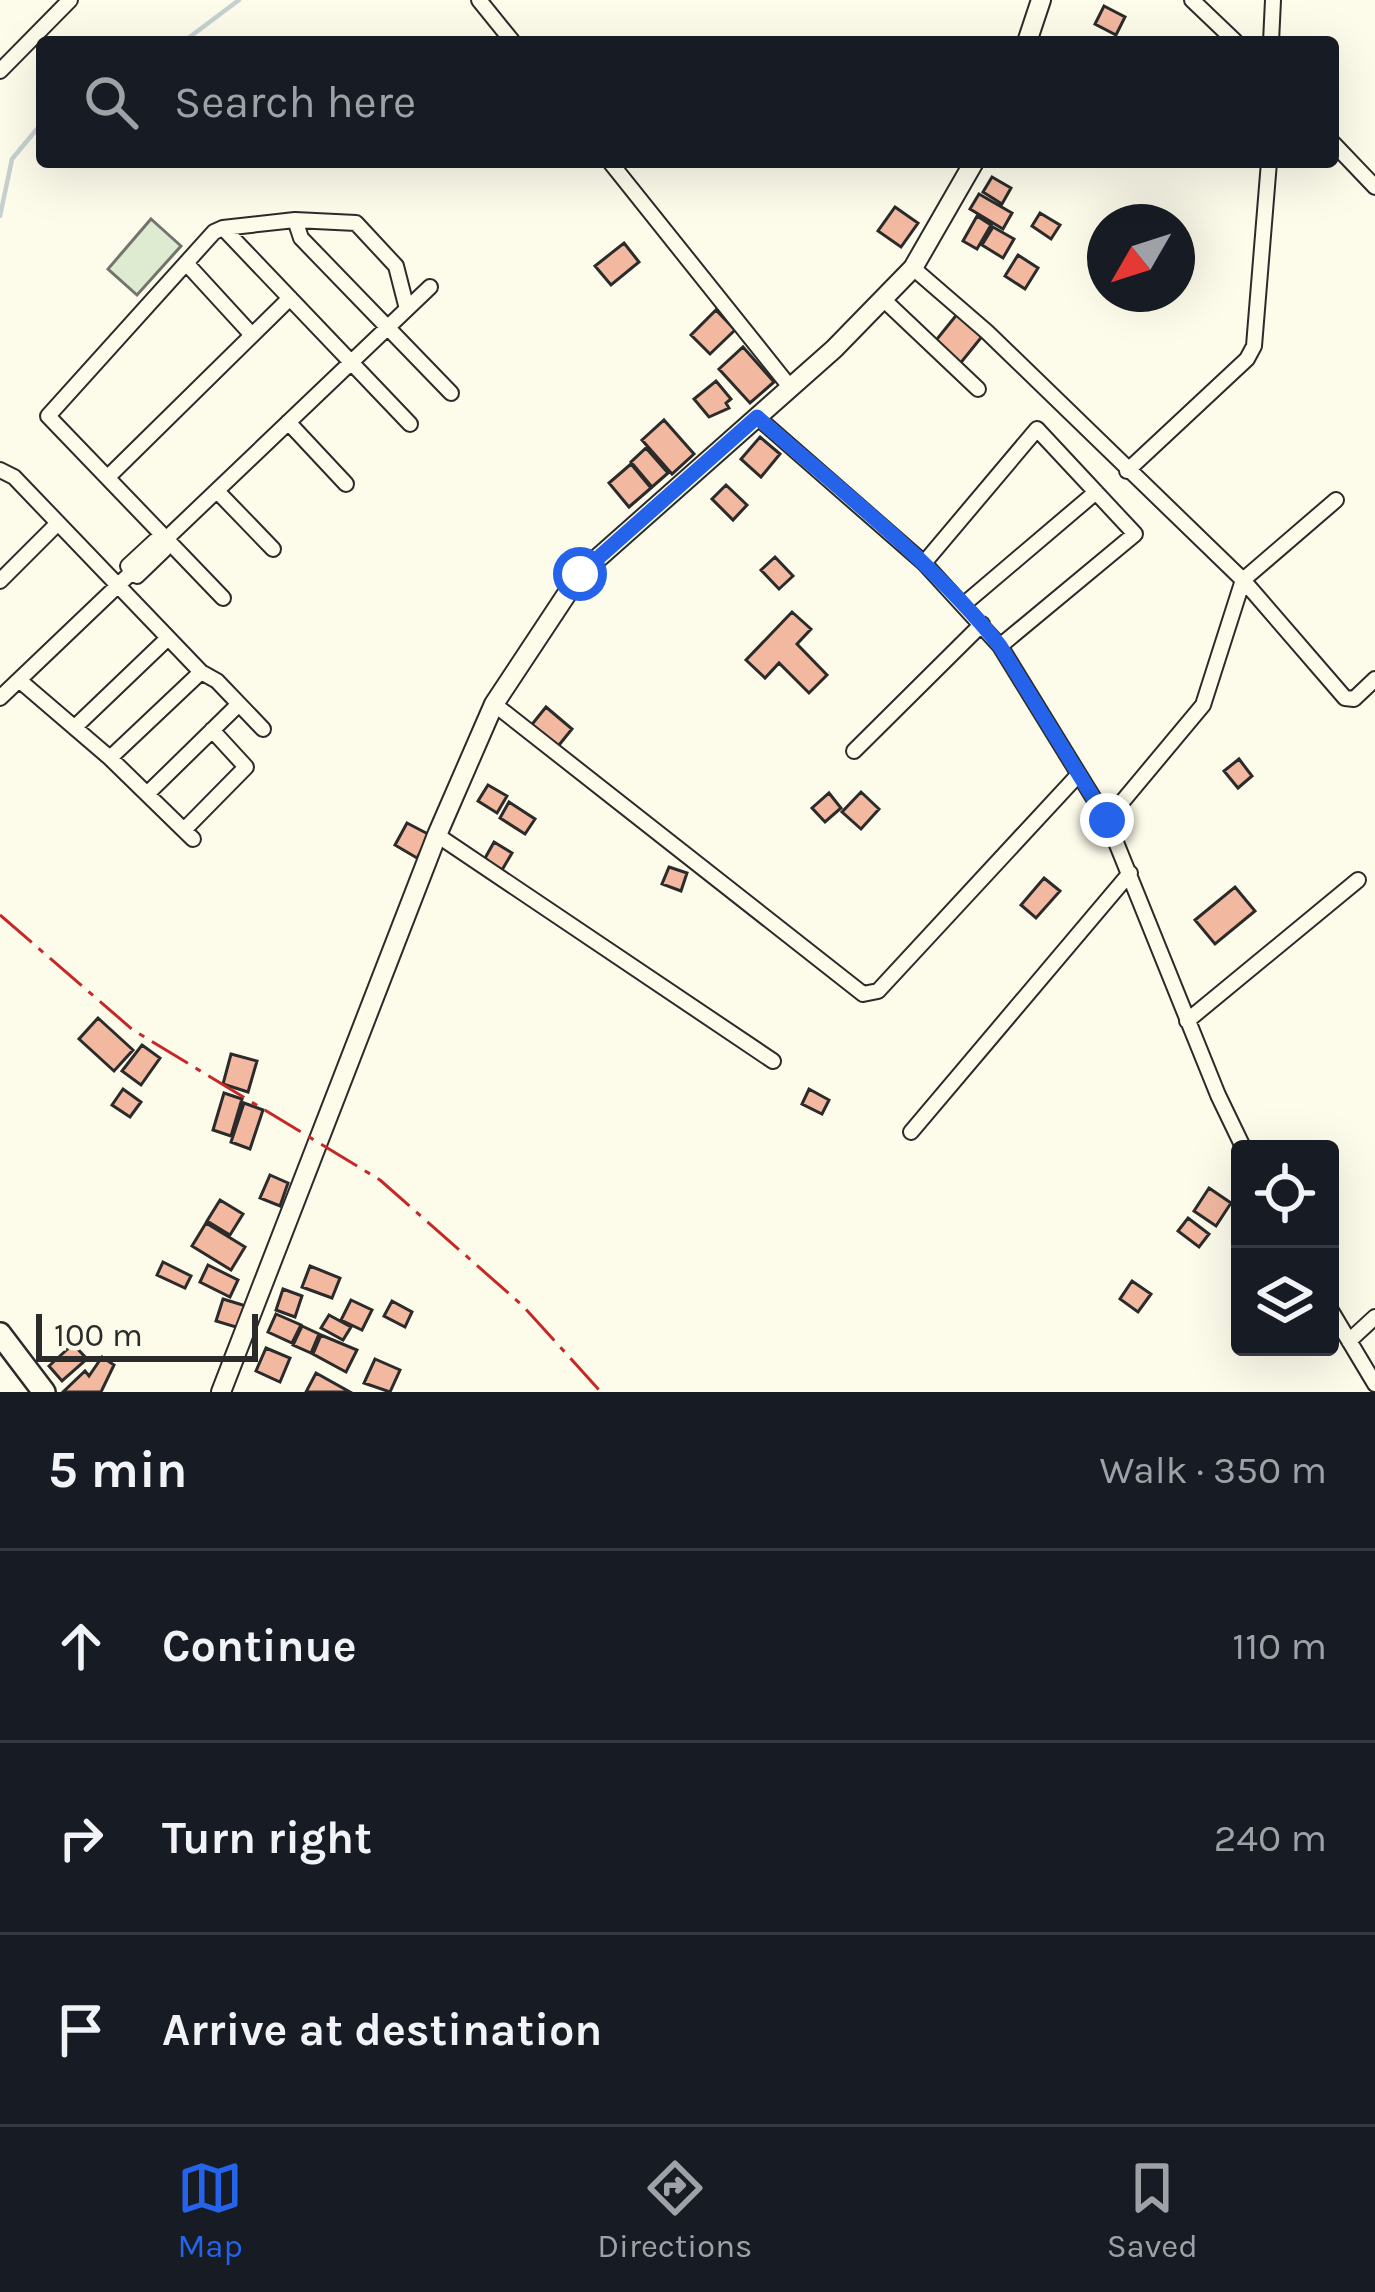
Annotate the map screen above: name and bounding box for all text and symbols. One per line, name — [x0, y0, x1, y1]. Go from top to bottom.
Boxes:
search box — [36, 36, 1339, 168]
icon: search — [78, 69, 144, 135]
text: Search here — [174, 76, 416, 128]
north arrow — [1087, 204, 1195, 312]
route start — [553, 547, 607, 601]
route end — [1080, 793, 1134, 847]
map controls — [1231, 1140, 1339, 1356]
button: locate — [1231, 1140, 1339, 1248]
button: layers — [1231, 1248, 1339, 1356]
scale bar — [36, 1308, 258, 1361]
text: 100 m — [54, 1316, 143, 1354]
text: 5 min — [48, 1440, 188, 1500]
text: Walk · 350 m — [1100, 1447, 1327, 1493]
icon: ahead — [48, 1613, 114, 1679]
text: Continue — [162, 1620, 357, 1672]
text: 110 m — [1232, 1623, 1327, 1669]
icon: right — [48, 1805, 114, 1871]
text: Turn right — [162, 1812, 372, 1864]
text: 240 m — [1214, 1815, 1327, 1861]
icon: arrive — [48, 1997, 114, 2063]
text: Arrive at destination — [162, 2004, 602, 2056]
tab: Map — [177, 2155, 243, 2265]
tab: Directions — [597, 2155, 752, 2265]
tab: Saved — [1107, 2155, 1198, 2265]

